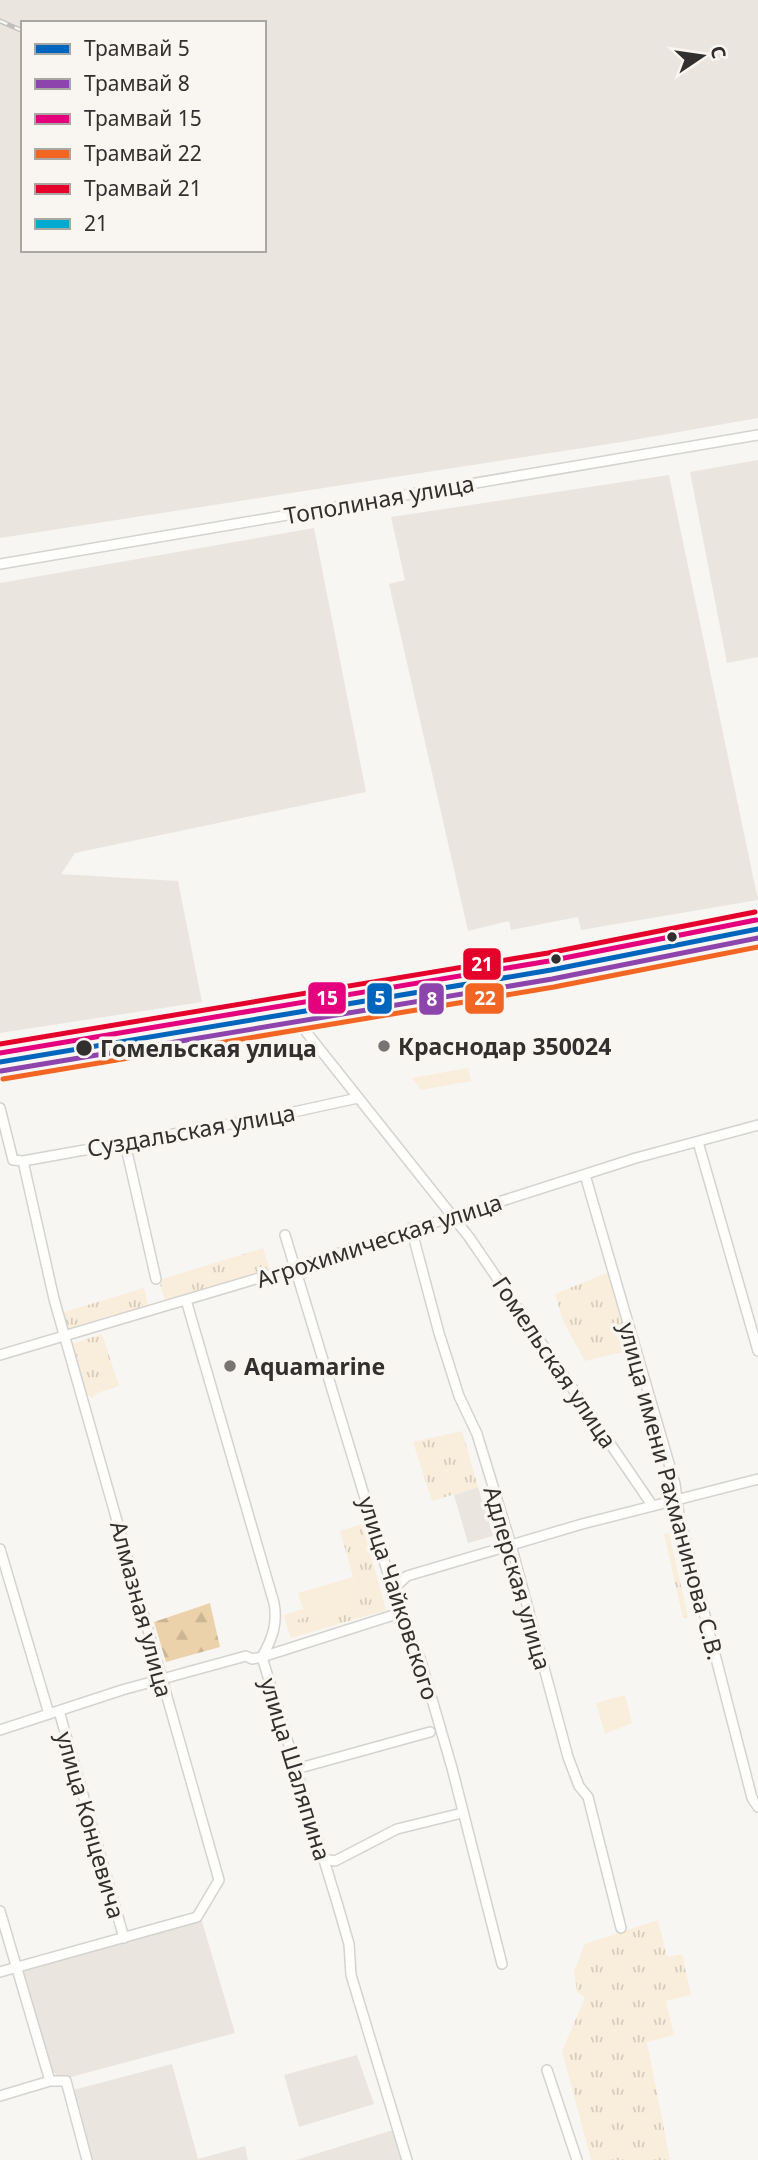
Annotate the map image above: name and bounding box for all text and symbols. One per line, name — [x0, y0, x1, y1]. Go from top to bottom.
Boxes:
legend — [21, 21, 266, 252]
north arrow — [667, 21, 737, 91]
text: Трамвай 5 — [84, 34, 190, 62]
text: С — [705, 43, 733, 61]
text: Трамвай 8 — [84, 69, 190, 97]
text: Трамвай 15 — [84, 104, 202, 132]
text: Трамвай 22 — [84, 139, 202, 167]
text: Трамвай 21 — [84, 174, 202, 202]
text: 21 — [84, 209, 108, 237]
street label: Тополиная улица — [282, 467, 476, 531]
unlabelled marker — [665, 930, 679, 944]
line badge: 21 — [462, 947, 502, 981]
text: 21 — [471, 951, 493, 977]
unlabelled marker — [549, 952, 563, 966]
line badge: 15 — [307, 981, 347, 1015]
line badge: 5 — [366, 982, 393, 1015]
line badge: 8 — [418, 982, 445, 1016]
line badge: 22 — [464, 982, 505, 1015]
text: 15 — [316, 985, 338, 1011]
text: 5 — [375, 985, 385, 1011]
text: 22 — [474, 985, 496, 1011]
text: 8 — [427, 986, 438, 1012]
place label: Краснодар 350024 — [398, 1030, 611, 1062]
place label: Гомельская улица — [100, 1032, 317, 1064]
marker: Гомельская улица — [74, 1038, 94, 1058]
marker: Краснодар 350024 — [376, 1038, 392, 1054]
street label: Суздальская улица — [84, 1096, 298, 1164]
street label: Агрохимическая улица — [252, 1185, 506, 1295]
street label: Гомельская улица — [485, 1270, 625, 1454]
street label: улица имени Рахманинова С.В. — [612, 1319, 732, 1663]
place label: Aquamarine — [244, 1350, 385, 1382]
marker: Aquamarine — [222, 1358, 238, 1374]
street label: Адлерская улица — [476, 1482, 560, 1674]
street label: улица Чайковского — [351, 1492, 447, 1704]
street label: Алмазная улица — [103, 1517, 181, 1701]
street label: улица Шаляпина — [253, 1674, 339, 1864]
street label: улица Концевича — [49, 1728, 133, 1922]

